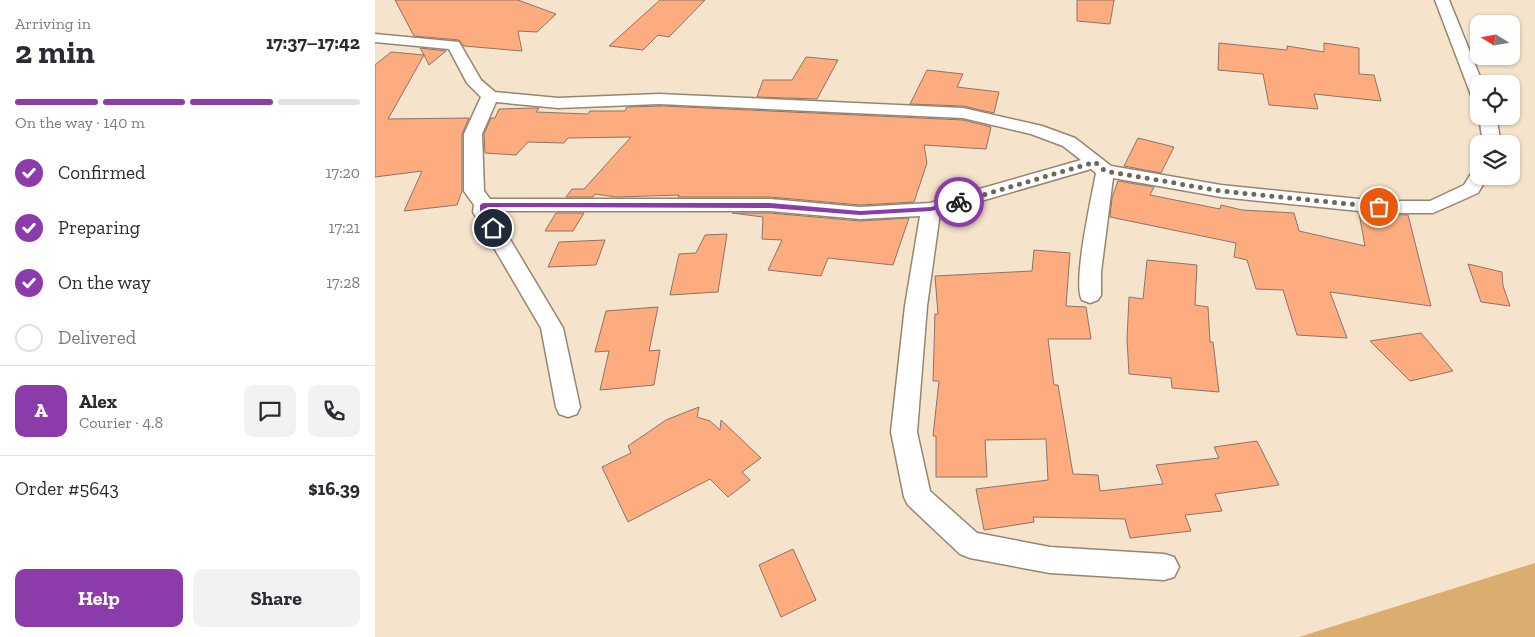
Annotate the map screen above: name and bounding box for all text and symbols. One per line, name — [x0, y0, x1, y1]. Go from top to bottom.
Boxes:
text: Arriving in — [15, 14, 91, 33]
north arrow — [1470, 15, 1520, 65]
map controls — [1470, 15, 1520, 185]
text: 17:37–17:42 — [266, 31, 360, 54]
text: 2 min — [15, 33, 95, 71]
button: locate — [1470, 75, 1520, 125]
text: On the way · 140 m — [15, 113, 145, 132]
button: layers — [1470, 135, 1520, 185]
icon: check — [15, 159, 43, 187]
text: Confirmed — [58, 161, 145, 184]
text: 17:20 — [326, 163, 360, 182]
courier — [934, 177, 984, 227]
pin — [1358, 186, 1400, 228]
icon: bike — [945, 188, 973, 216]
icon: bag — [1365, 193, 1393, 221]
pin — [472, 207, 514, 249]
icon: check — [15, 214, 43, 242]
icon: home — [479, 214, 507, 242]
text: Preparing — [58, 216, 140, 239]
text: 17:21 — [329, 218, 360, 237]
icon: check — [15, 269, 43, 297]
text: On the way — [58, 271, 151, 294]
text: 17:28 — [326, 273, 360, 292]
text: Delivered — [58, 326, 136, 349]
button: chat — [244, 385, 296, 437]
button: phone — [308, 385, 360, 437]
text: Alex — [79, 390, 117, 413]
text: A — [34, 399, 48, 422]
text: Courier · 4.8 — [79, 413, 163, 432]
text: Order #5643 — [15, 477, 119, 500]
text: $16.39 — [308, 477, 360, 500]
button: Help — [15, 569, 183, 627]
button: Share — [193, 569, 360, 627]

